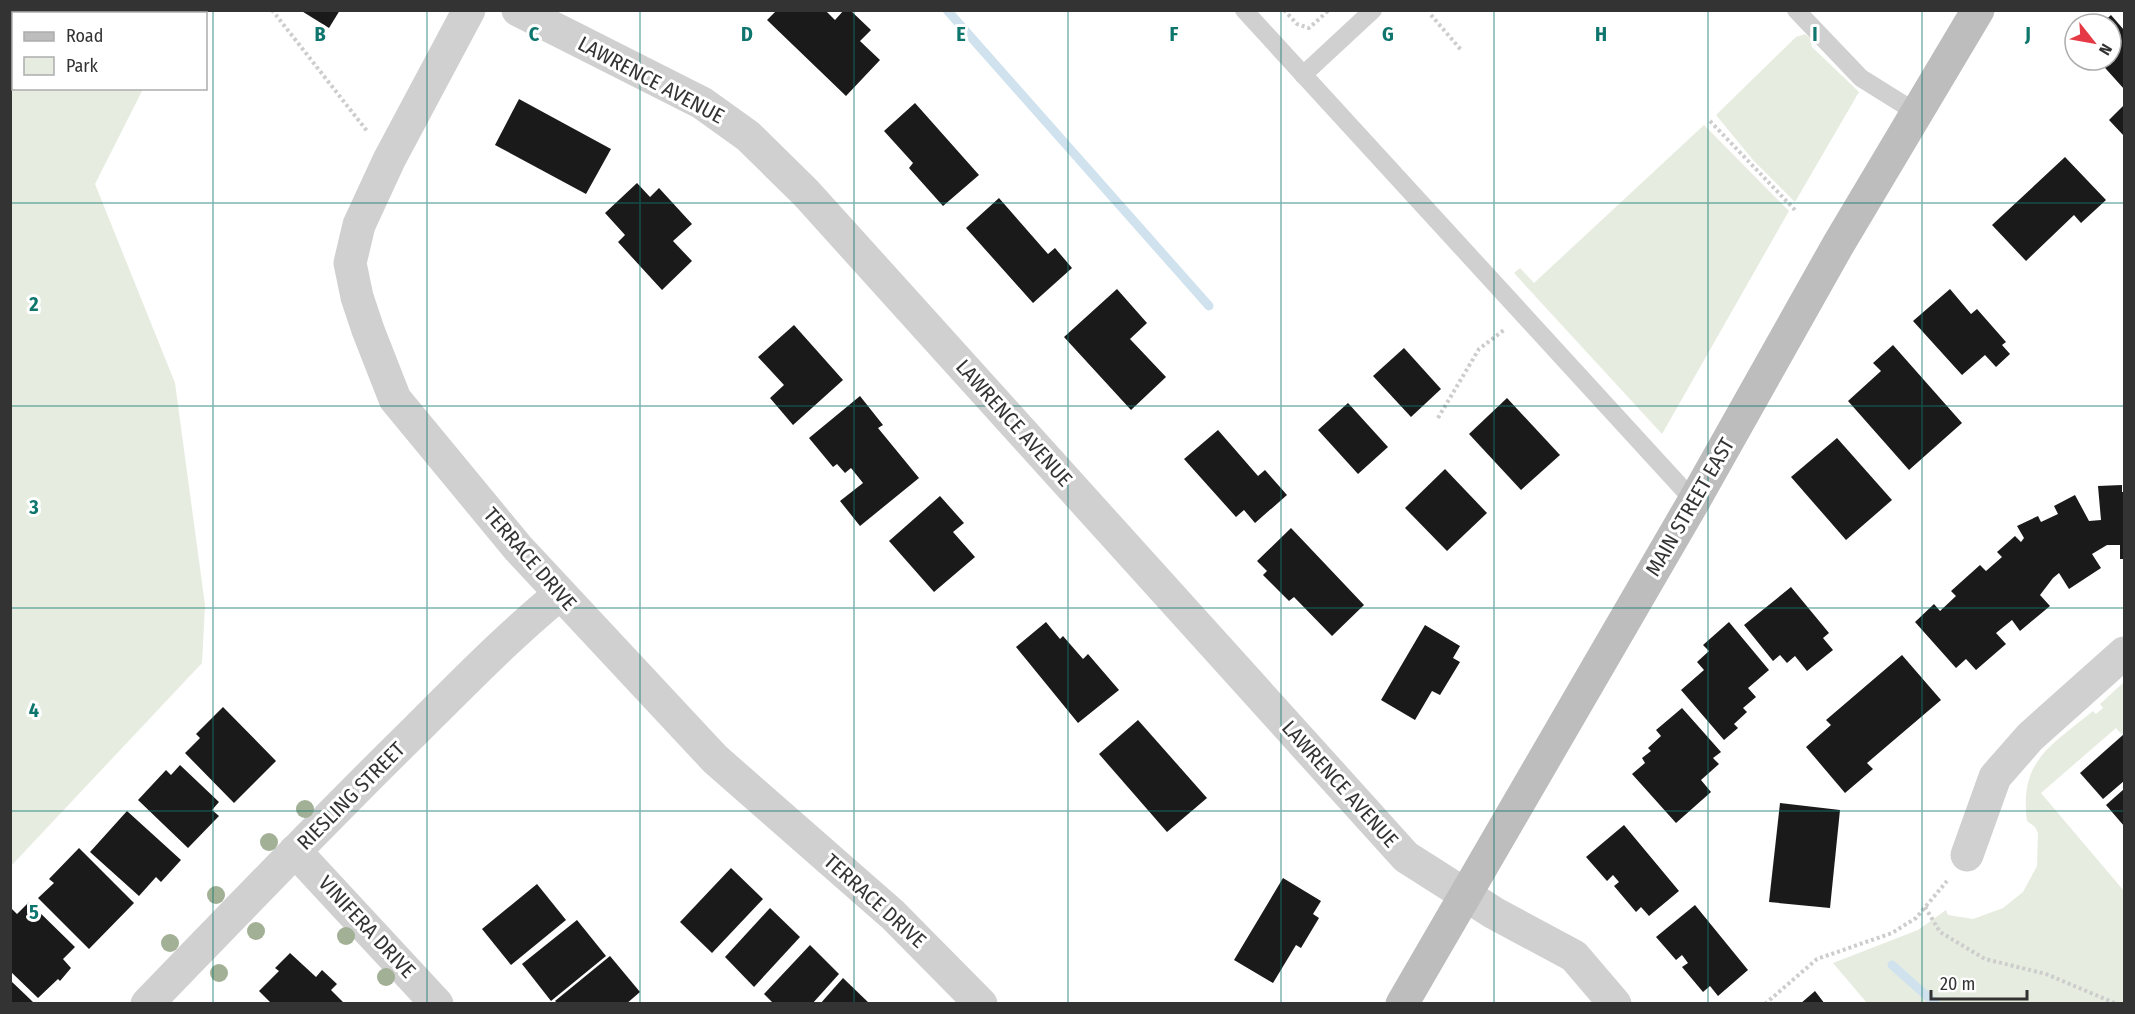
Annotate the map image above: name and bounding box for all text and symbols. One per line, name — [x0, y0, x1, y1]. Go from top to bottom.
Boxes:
legend — [12, 12, 207, 90]
north arrow — [2063, 12, 2123, 72]
text: B — [314, 22, 326, 46]
text: C — [529, 22, 540, 46]
text: D — [741, 22, 753, 46]
text: E — [956, 22, 966, 46]
text: F — [1170, 22, 1179, 46]
text: G — [1382, 22, 1394, 46]
text: H — [1595, 22, 1607, 46]
text: I — [1812, 22, 1818, 46]
text: J — [2024, 22, 2031, 46]
text: Road — [66, 25, 103, 47]
street label: LAWRENCE AVENUE — [573, 31, 729, 130]
text: N — [2095, 40, 2116, 58]
text: Park — [66, 55, 99, 77]
text: 2 — [28, 292, 39, 316]
street label: LAWRENCE AVENUE — [950, 354, 1078, 492]
street label: MAIN STREET EAST — [1640, 433, 1740, 581]
text: 3 — [28, 495, 39, 519]
street label: TERRACE DRIVE — [478, 502, 582, 616]
text: 4 — [29, 698, 39, 722]
street label: LAWRENCE AVENUE — [1276, 715, 1404, 853]
street label: RIESLING STREET — [292, 736, 411, 855]
street label: TERRACE DRIVE — [819, 848, 932, 954]
street label: VINIFERA DRIVE — [313, 870, 421, 984]
text: 5 — [29, 900, 39, 924]
scale bar — [1931, 963, 2027, 1001]
text: 20 m — [1940, 973, 1975, 995]

